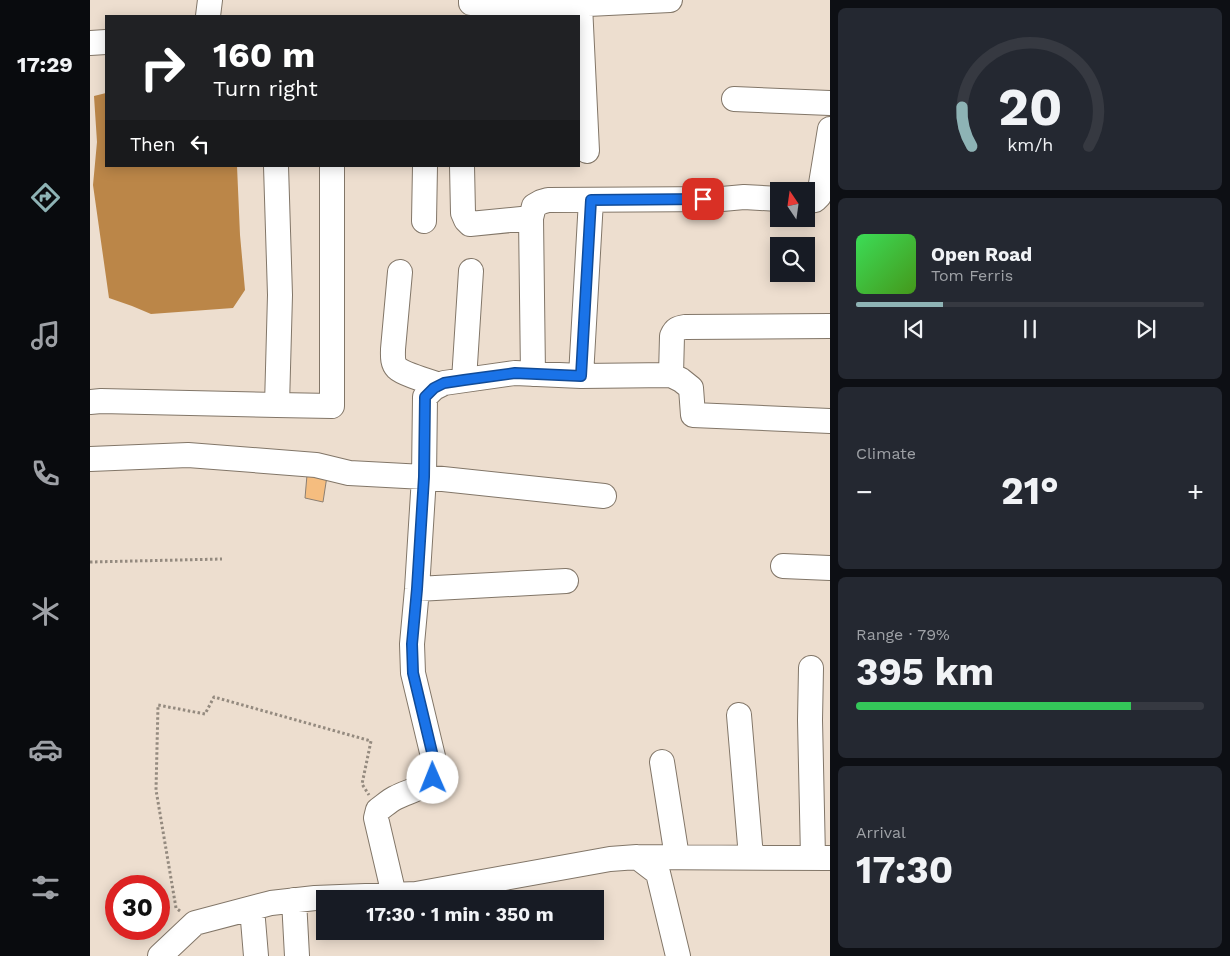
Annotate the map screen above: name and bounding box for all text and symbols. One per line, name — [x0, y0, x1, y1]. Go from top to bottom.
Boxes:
text: 160 m — [213, 34, 315, 76]
icon: right — [130, 35, 195, 100]
text: 17:29 — [17, 52, 73, 77]
text: Turn right — [213, 76, 318, 101]
text: 20 — [998, 77, 1062, 138]
icon: left — [186, 130, 214, 158]
text: Then — [130, 133, 176, 156]
text: km/h — [1007, 134, 1053, 155]
pin — [682, 178, 724, 220]
icon: directions — [28, 180, 63, 215]
north arrow — [770, 182, 815, 228]
map controls — [770, 182, 815, 282]
icon: arrive — [689, 185, 717, 213]
button: search — [770, 237, 815, 282]
text: Open Road — [931, 243, 1032, 266]
text: Tom Ferris — [931, 266, 1013, 285]
icon: previous — [900, 315, 928, 343]
icon: pause — [1016, 315, 1044, 343]
icon: next — [1132, 315, 1160, 343]
icon: music — [28, 318, 63, 353]
text: Climate — [856, 444, 916, 463]
icon: phone — [28, 456, 63, 491]
text: 21° — [1001, 469, 1059, 513]
text: − — [856, 475, 873, 508]
text: + — [1187, 475, 1204, 508]
icon: climate — [28, 594, 63, 629]
text: Range · 79% — [856, 625, 950, 644]
text: 395 km — [856, 650, 994, 694]
icon: car — [28, 732, 63, 767]
position arrow — [406, 751, 458, 803]
text: Arrival — [856, 823, 906, 842]
text: 17:30 — [856, 848, 953, 892]
icon: filters — [28, 870, 63, 905]
speed limit sign: 30 — [105, 875, 170, 940]
text: 17:30 · 1 min · 350 m — [366, 903, 554, 926]

